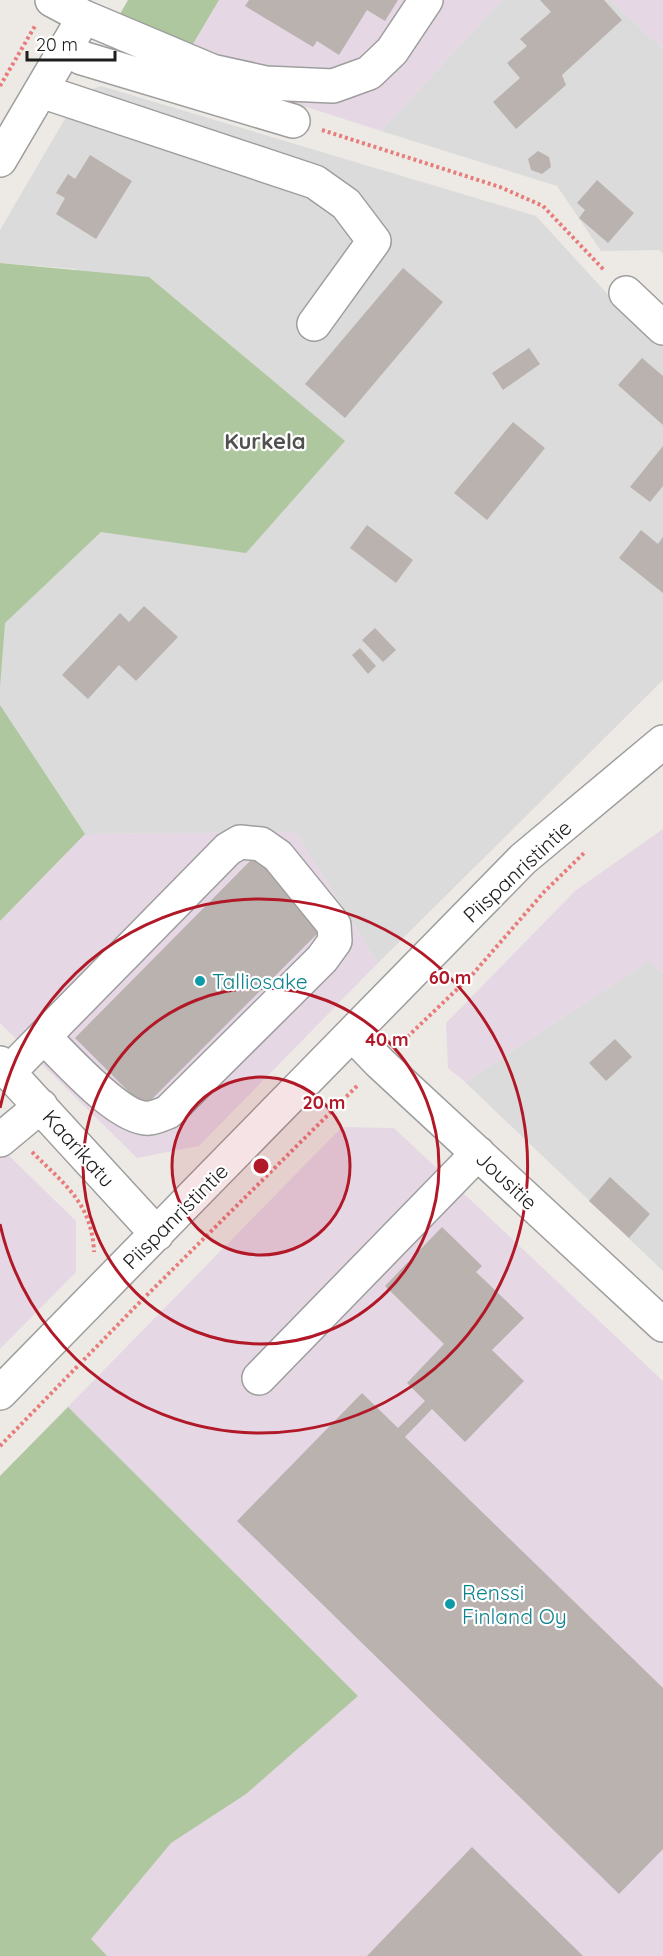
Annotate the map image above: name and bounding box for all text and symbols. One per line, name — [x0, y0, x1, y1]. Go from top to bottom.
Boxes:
scale bar — [27, 24, 116, 62]
text: 20 m — [36, 33, 78, 56]
district label: Kurkela — [224, 427, 306, 455]
street label: Piispanristintie — [457, 814, 577, 928]
text: 60 m — [429, 966, 471, 989]
place label: Talliosake — [212, 968, 308, 994]
marker: Talliosake — [193, 974, 207, 988]
text: 40 m — [365, 1028, 409, 1051]
text: 20 m — [303, 1091, 345, 1114]
street label: Kaarikatu — [37, 1104, 121, 1192]
street label: Jousitie — [471, 1145, 543, 1215]
centre of rings — [251, 1156, 271, 1176]
street label: Piispanristintie — [117, 1158, 233, 1274]
place label: Renssi Finland Oy — [462, 1579, 567, 1629]
marker: Renssi Finland Oy — [443, 1597, 457, 1611]

